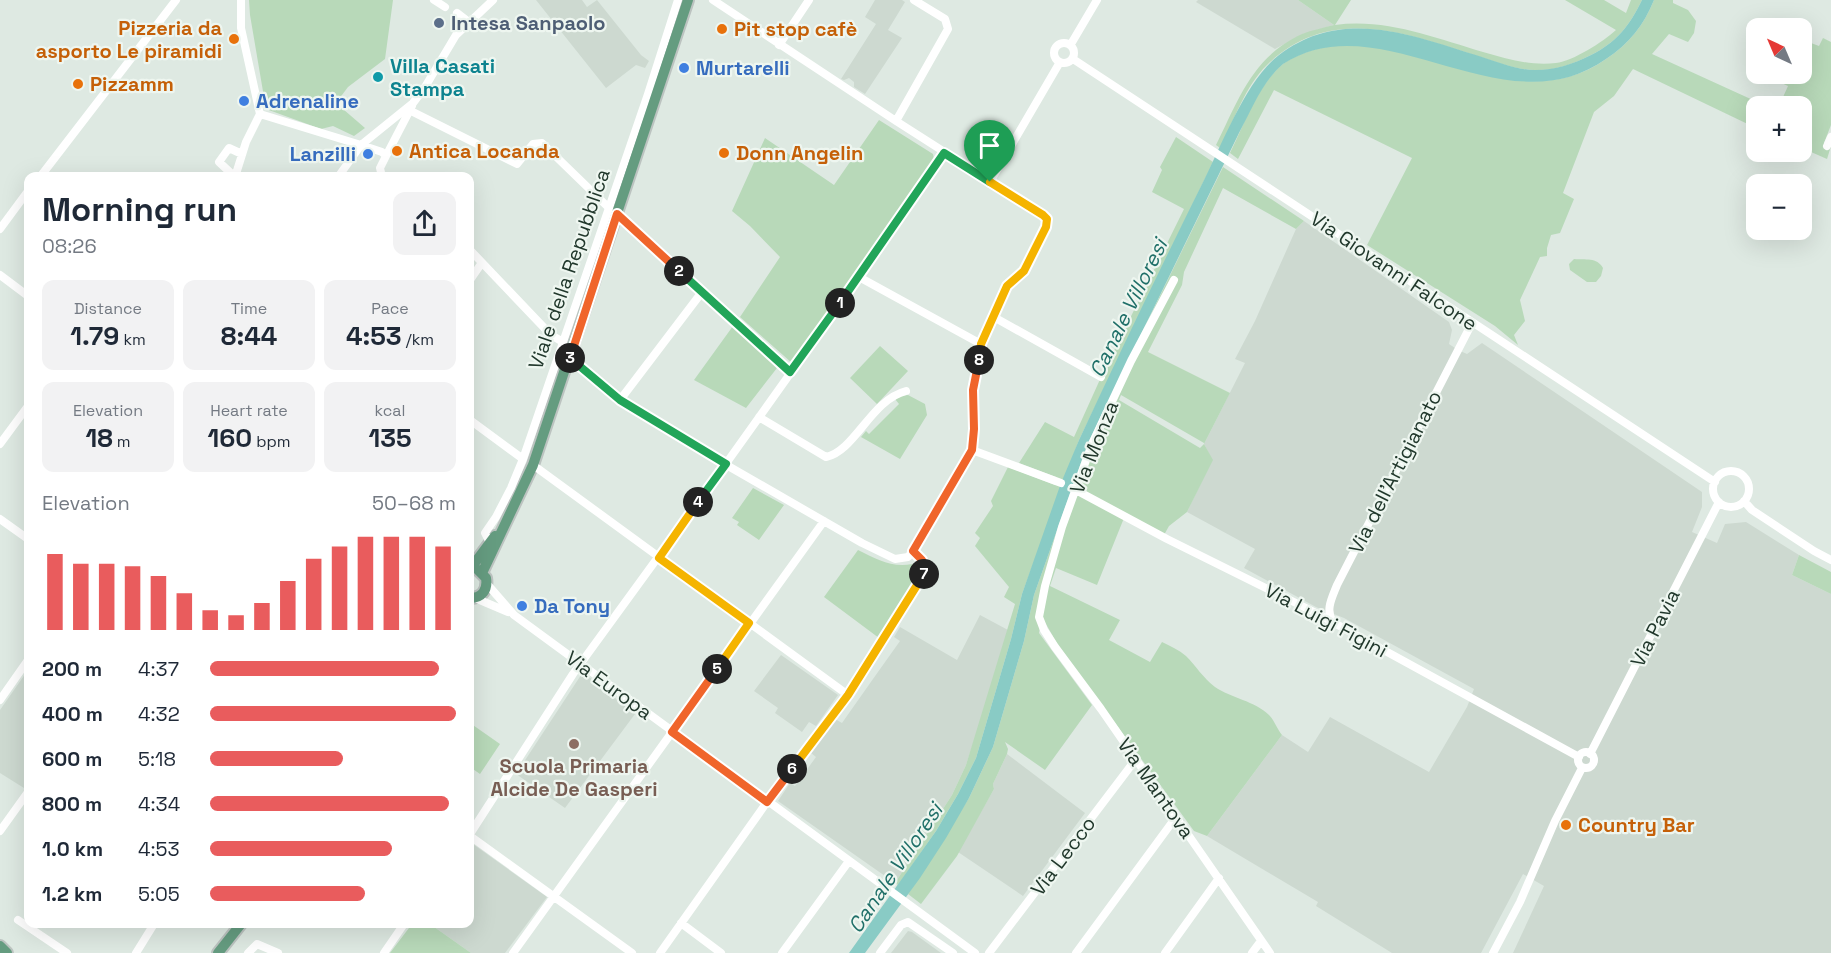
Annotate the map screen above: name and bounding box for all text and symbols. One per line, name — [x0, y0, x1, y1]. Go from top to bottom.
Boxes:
place label: Intesa Sanpaolo — [451, 10, 606, 36]
place label: Pizzeria da asporto Le piramidi — [36, 15, 222, 64]
marker: Intesa Sanpaolo — [432, 16, 446, 30]
place label: Pit stop cafè — [734, 16, 857, 42]
north arrow — [1746, 18, 1812, 84]
map controls — [1746, 18, 1812, 240]
marker: Pit stop cafè — [715, 22, 729, 36]
marker: Pizzeria da asporto Le piramidi — [227, 32, 241, 46]
place label: Villa Casati Stampa — [390, 53, 495, 102]
place label: Murtarelli — [696, 55, 790, 81]
marker: Murtarelli — [677, 61, 691, 75]
marker: Villa Casati Stampa — [371, 70, 385, 84]
place label: Pizzamm — [90, 71, 174, 97]
marker: Pizzamm — [71, 77, 85, 91]
place label: Adrenaline — [256, 88, 359, 114]
marker: Adrenaline — [237, 94, 251, 108]
button: + — [1746, 96, 1812, 162]
pin — [964, 120, 1015, 182]
icon: arrive — [973, 129, 1006, 162]
place label: Antica Locanda — [409, 138, 560, 164]
place label: Donn Angelin — [736, 140, 863, 166]
place label: Lanzilli — [290, 141, 356, 167]
marker: Antica Locanda — [390, 144, 404, 158]
marker: Donn Angelin — [717, 146, 731, 160]
marker: Lanzilli — [361, 147, 375, 161]
street label: Viale della Repubblica — [522, 165, 616, 373]
button: − — [1746, 174, 1812, 240]
text: Morning run — [42, 189, 237, 231]
button: share — [393, 192, 456, 255]
street label: Via Giovanni Falcone — [1305, 205, 1483, 337]
water label: Canale Villoresi — [1083, 232, 1174, 382]
text: 08:26 — [42, 233, 97, 259]
pin: 2 — [664, 256, 694, 286]
text: 2 — [674, 260, 684, 281]
pin: 1 — [825, 288, 855, 318]
text: 1 — [836, 292, 844, 313]
text: Distance — [74, 298, 142, 319]
text: Time — [231, 298, 267, 319]
text: Pace — [371, 298, 409, 319]
text: 1.79 — [70, 319, 119, 353]
text: 8:44 — [221, 319, 277, 353]
text: 4:53 — [346, 319, 402, 353]
text: km — [119, 329, 146, 350]
text: /km — [402, 329, 434, 350]
pin: 3 — [555, 343, 585, 373]
pin: 8 — [964, 345, 994, 375]
text: 3 — [565, 347, 575, 368]
text: 8 — [974, 349, 984, 370]
street label: Via dell'Artigianato — [1343, 386, 1447, 558]
street label: Via Monza — [1064, 397, 1124, 497]
text: Elevation — [73, 400, 143, 421]
text: Heart rate — [210, 400, 288, 421]
text: kcal — [375, 400, 405, 421]
text: 18 — [85, 421, 113, 455]
text: 160 — [207, 421, 252, 455]
text: 135 — [368, 421, 412, 455]
text: m — [113, 431, 131, 452]
text: bpm — [252, 431, 291, 452]
pin: 4 — [683, 487, 713, 517]
text: Elevation — [42, 490, 130, 516]
text: 50–68 m — [372, 490, 456, 516]
text: 4 — [693, 491, 703, 512]
pin: 7 — [909, 559, 939, 589]
text: 7 — [920, 563, 928, 584]
street label: Via Luigi Figini — [1260, 577, 1392, 663]
street label: Via Pavia — [1624, 585, 1686, 671]
place label: Da Tony — [534, 593, 610, 619]
marker: Da Tony — [515, 599, 529, 613]
street label: Via Europa — [560, 645, 658, 725]
pin: 5 — [702, 654, 732, 684]
text: 200 m — [42, 656, 102, 682]
text: 4:37 — [138, 656, 179, 682]
text: 5 — [712, 658, 722, 679]
text: 400 m — [42, 701, 103, 727]
text: 4:32 — [138, 701, 180, 727]
street label: Via Mantova — [1112, 732, 1200, 844]
marker: Scuola Primaria Alcide De Gasperi — [567, 737, 581, 751]
text: 600 m — [42, 746, 102, 772]
text: 5:18 — [138, 746, 176, 772]
place label: Scuola Primaria Alcide De Gasperi — [490, 753, 658, 802]
pin: 6 — [777, 754, 807, 784]
text: 6 — [787, 758, 797, 779]
text: 800 m — [42, 791, 102, 817]
text: 4:34 — [138, 791, 180, 817]
water label: Canale Villoresi — [842, 796, 950, 938]
street label: Via Lecco — [1025, 811, 1101, 901]
place label: Country Bar — [1578, 812, 1695, 838]
marker: Country Bar — [1559, 818, 1573, 832]
text: 1.0 km — [42, 836, 103, 862]
text: 4:53 — [138, 836, 180, 862]
text: 1.2 km — [42, 881, 102, 907]
text: 5:05 — [138, 881, 180, 907]

